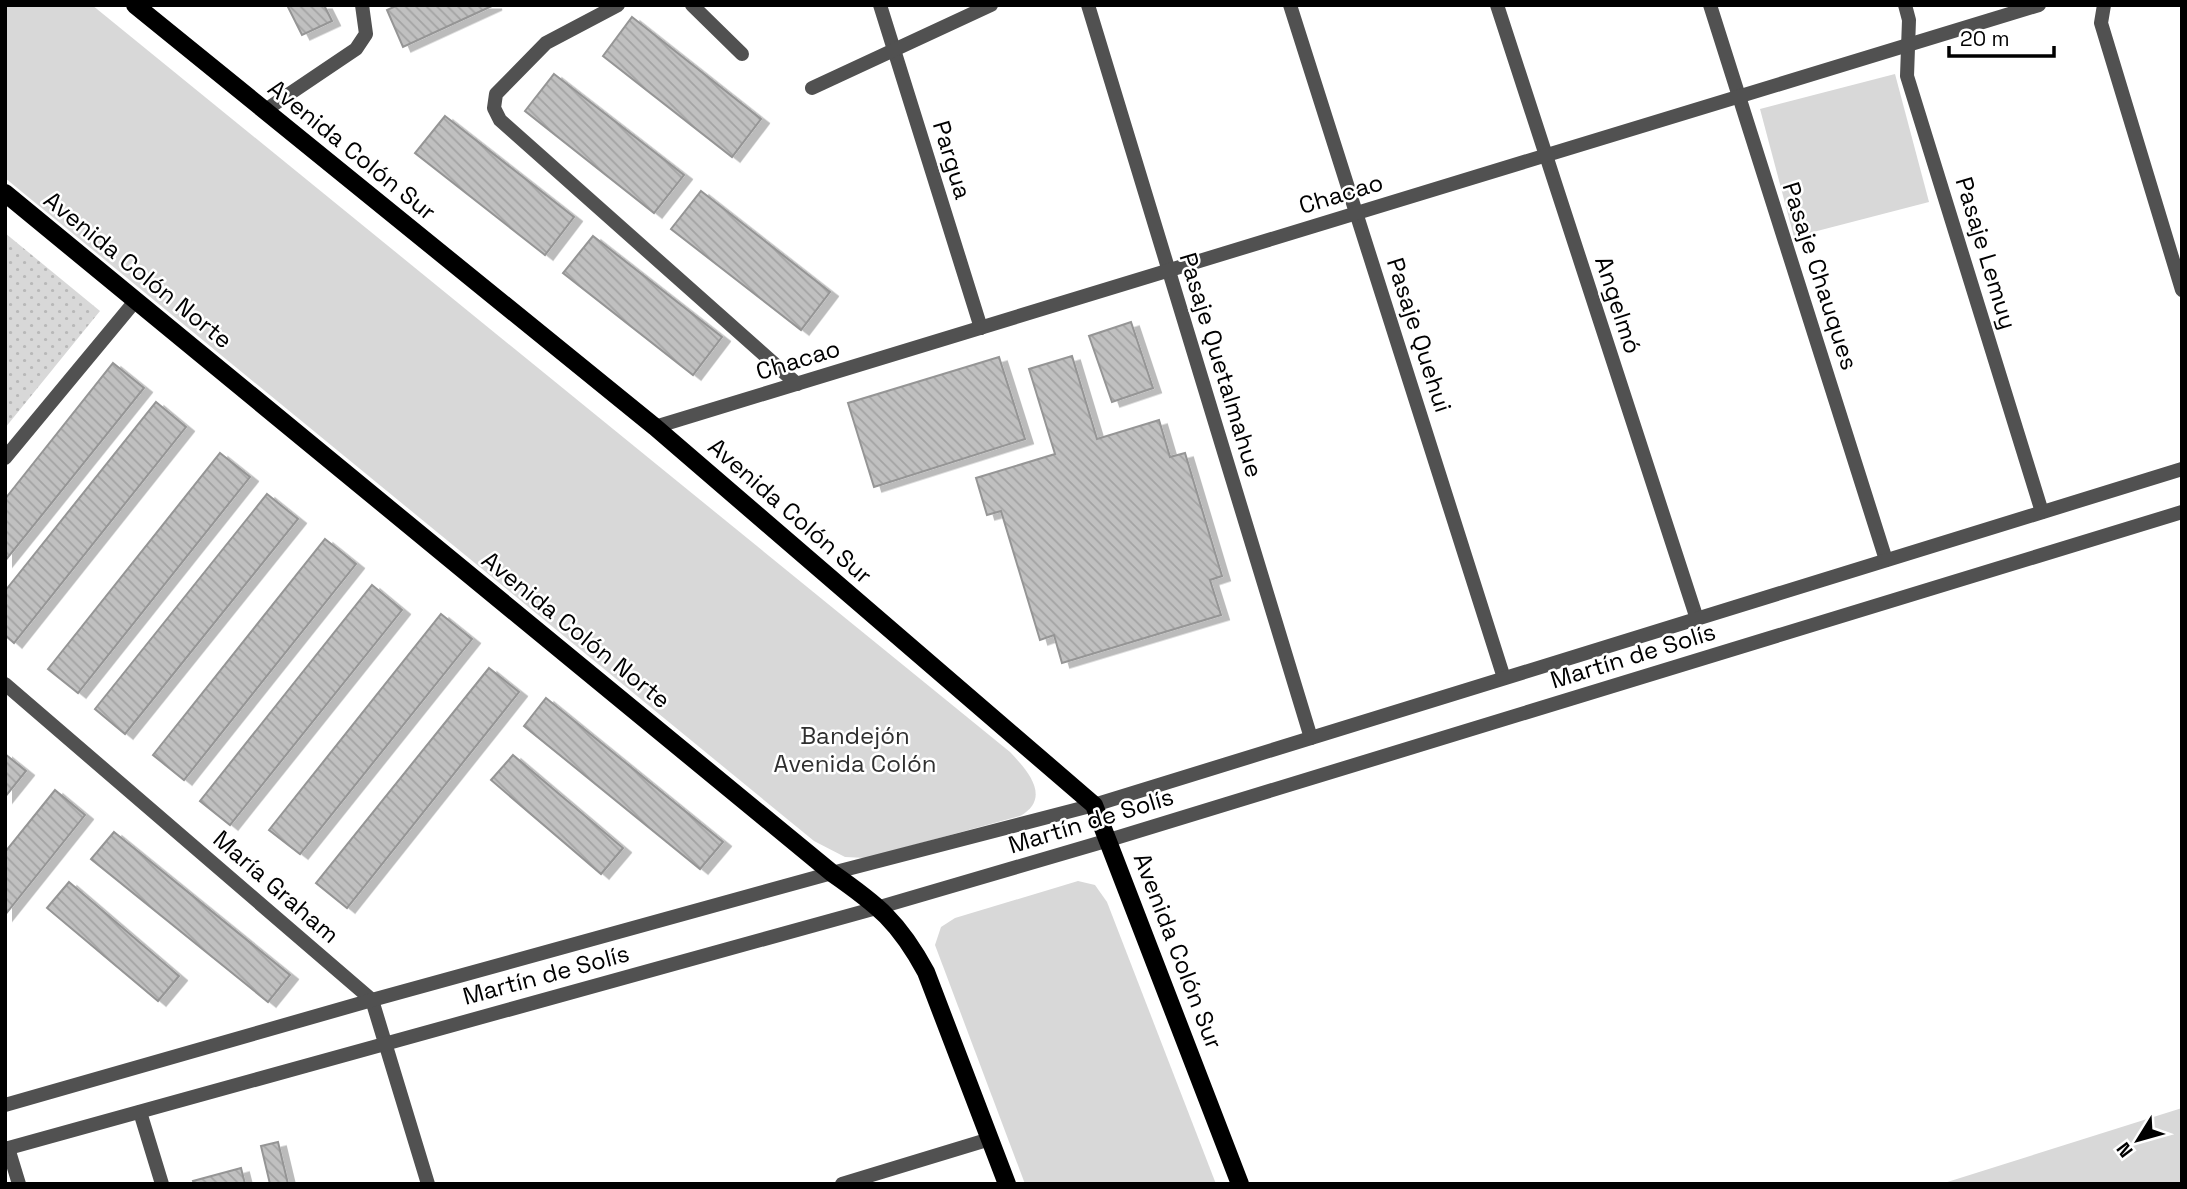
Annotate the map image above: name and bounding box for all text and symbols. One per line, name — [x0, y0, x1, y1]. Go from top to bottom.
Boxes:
scale bar — [1949, 14, 2054, 58]
text: 20 m — [1960, 25, 2010, 52]
street label: Avenida Colón Sur — [262, 72, 443, 227]
street label: Pargua — [926, 117, 979, 203]
street label: Chacao — [1295, 166, 1387, 221]
street label: Pasaje Lemuy — [1949, 173, 2024, 333]
street label: Pasaje Chauques — [1775, 178, 1865, 374]
street label: Avenida Colón Norte — [38, 184, 239, 355]
street label: Pasaje Quetalmahue — [1173, 249, 1270, 481]
street label: Angelmó — [1588, 252, 1649, 358]
street label: Pasaje Quehui — [1380, 254, 1459, 416]
street label: Chacao — [752, 332, 844, 387]
street label: Avenida Colón Sur — [702, 431, 879, 590]
street label: Avenida Colón Norte — [476, 544, 677, 715]
street label: Martín de Solís — [1546, 616, 1719, 695]
park label: Bandejón Avenida Colón — [773, 720, 937, 779]
street label: Martín de Solís — [1004, 781, 1177, 860]
street label: María Graham — [207, 823, 346, 950]
street label: Avenida Colón Sur — [1127, 848, 1230, 1053]
street label: Martín de Solís — [459, 937, 633, 1012]
north arrow — [2103, 1105, 2173, 1175]
text: N — [2111, 1137, 2139, 1163]

